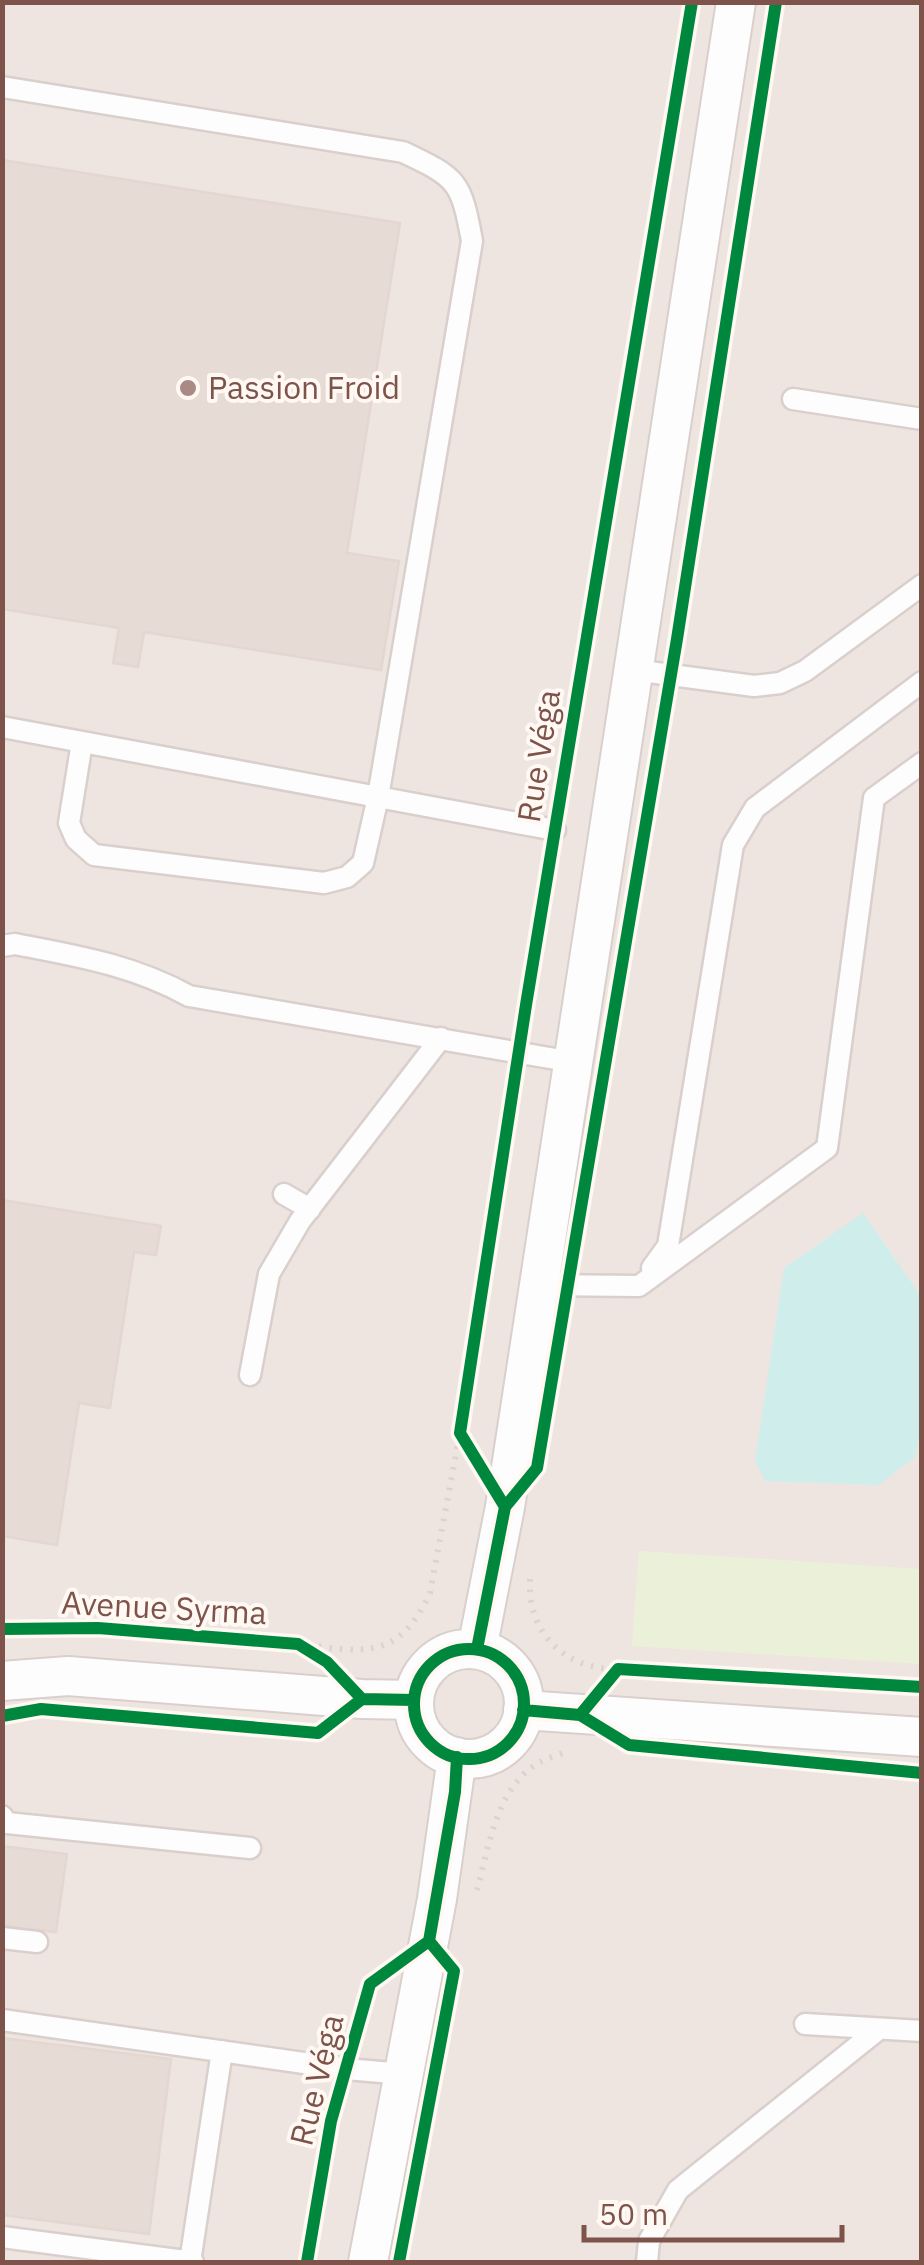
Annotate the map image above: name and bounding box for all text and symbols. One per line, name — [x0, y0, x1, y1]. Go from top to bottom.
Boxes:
place label: Passion Froid — [208, 366, 400, 408]
marker: Passion Froid — [177, 377, 199, 399]
street label: Rue Véga — [507, 686, 569, 825]
street label: Avenue Syrma — [60, 1581, 268, 1633]
street label: Rue Véga — [279, 2010, 353, 2150]
scale bar — [584, 2180, 842, 2242]
text: 50 m — [599, 2194, 668, 2233]

